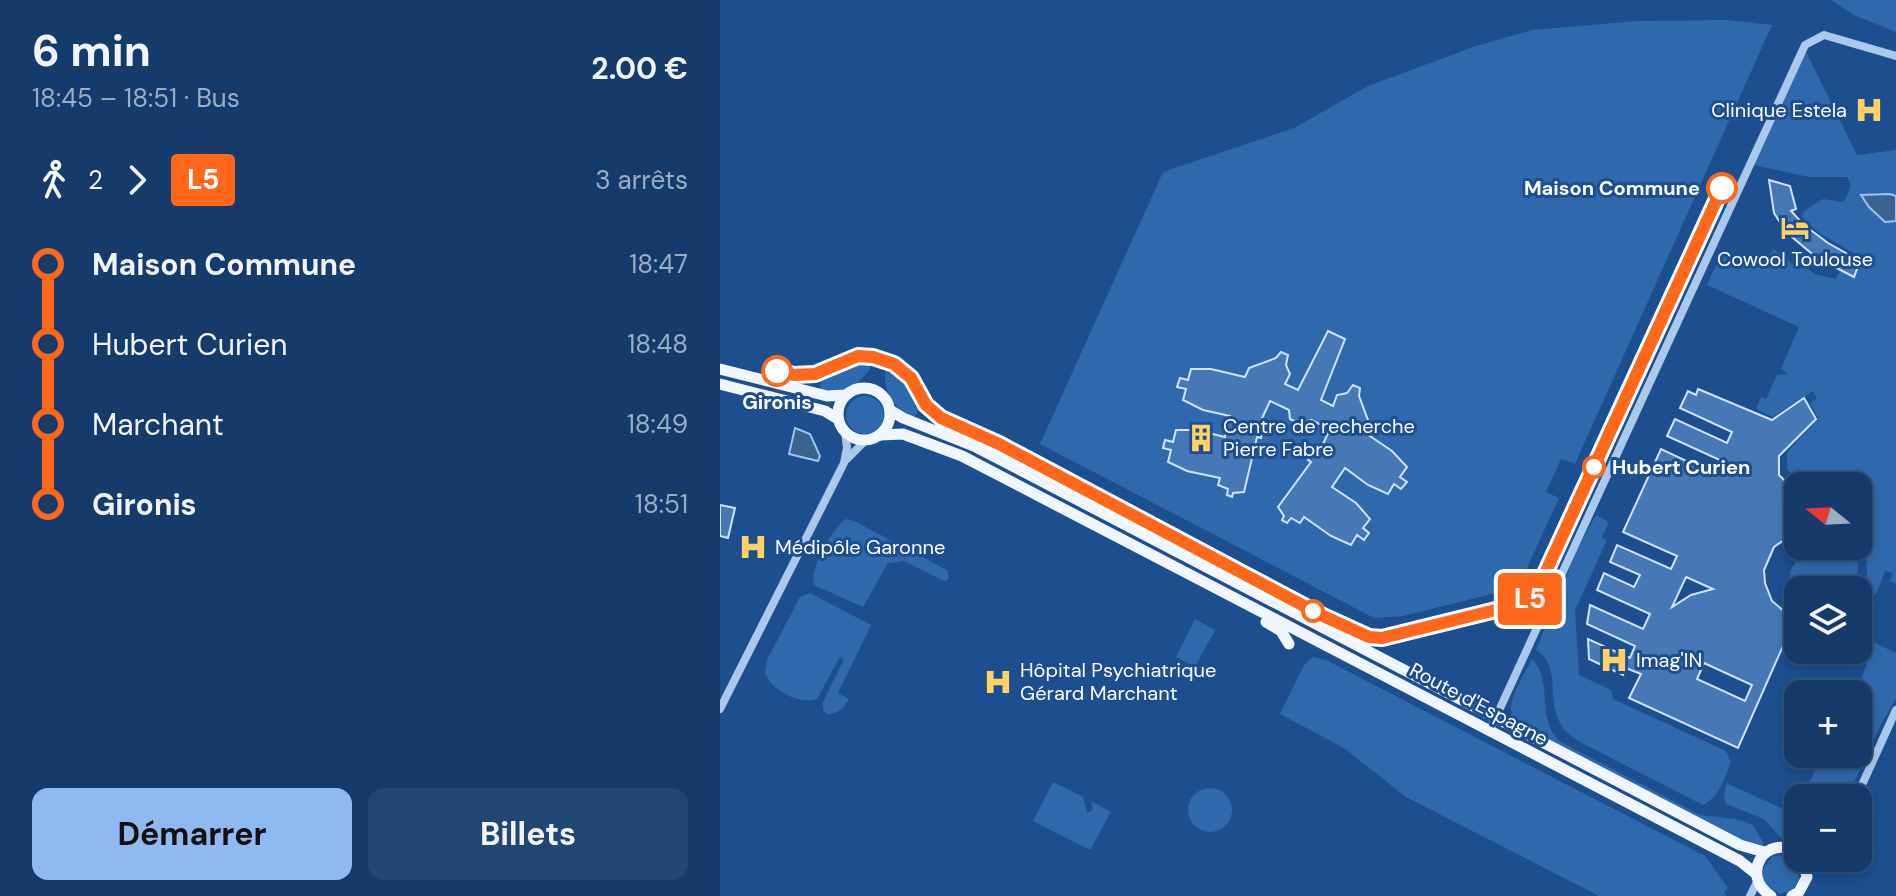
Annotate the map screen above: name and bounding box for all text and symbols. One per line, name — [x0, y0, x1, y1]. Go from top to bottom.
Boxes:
text: 6 min — [32, 22, 151, 80]
text: 2.00 € — [591, 49, 688, 88]
text: 18:45 – 18:51 · Bus — [32, 81, 240, 115]
hospital icon: Clinique Estela — [1854, 95, 1884, 125]
place label: Clinique Estela — [1711, 97, 1847, 123]
icon: walk — [32, 158, 76, 202]
icon: forward — [115, 158, 159, 202]
text: L5 — [187, 161, 219, 198]
text: 2 — [88, 163, 103, 197]
text: 3 arrêts — [595, 163, 688, 197]
marker: Maison Commune — [1707, 173, 1737, 203]
place label: Maison Commune — [1524, 175, 1700, 201]
hotel icon: Cowool Toulouse — [1780, 213, 1810, 243]
text: Maison Commune — [92, 245, 356, 284]
place label: Cowool Toulouse — [1717, 246, 1873, 272]
text: 18:47 — [629, 247, 688, 281]
text: Hubert Curien — [92, 325, 288, 364]
text: 18:48 — [627, 327, 688, 361]
marker: Gironis — [762, 356, 792, 386]
place label: Gironis — [742, 389, 812, 415]
text: Marchant — [92, 405, 224, 444]
text: 18:49 — [627, 407, 688, 441]
place label: Centre de recherche Pierre Fabre — [1223, 413, 1415, 462]
building icon: Centre de recherche Pierre Fabre — [1186, 423, 1216, 453]
place label: Hubert Curien — [1612, 454, 1750, 480]
marker: Hubert Curien — [1583, 456, 1605, 478]
north arrow — [1784, 472, 1872, 560]
map controls — [1784, 472, 1872, 872]
text: Gironis — [92, 485, 197, 524]
text: 18:51 — [635, 487, 688, 521]
hospital icon: Médipôle Garonne — [738, 532, 768, 562]
place label: Médipôle Garonne — [775, 534, 945, 560]
line badge: L5 — [1494, 573, 1566, 625]
button: layers — [1784, 576, 1872, 664]
text: L5 — [1514, 580, 1546, 617]
unlabelled marker — [1302, 600, 1324, 622]
hospital icon: Imag'IN — [1599, 645, 1629, 675]
place label: Imag'IN — [1636, 647, 1702, 673]
place label: Hôpital Psychiatrique Gérard Marchant — [1020, 657, 1216, 706]
street label: Route d'Espagne — [1405, 657, 1553, 751]
hospital icon: Hôpital Psychiatrique Gérard Marchant — [983, 667, 1013, 697]
button: + — [1784, 680, 1872, 768]
button: − — [1784, 784, 1872, 872]
button: Démarrer — [32, 788, 352, 880]
button: Billets — [368, 788, 688, 880]

